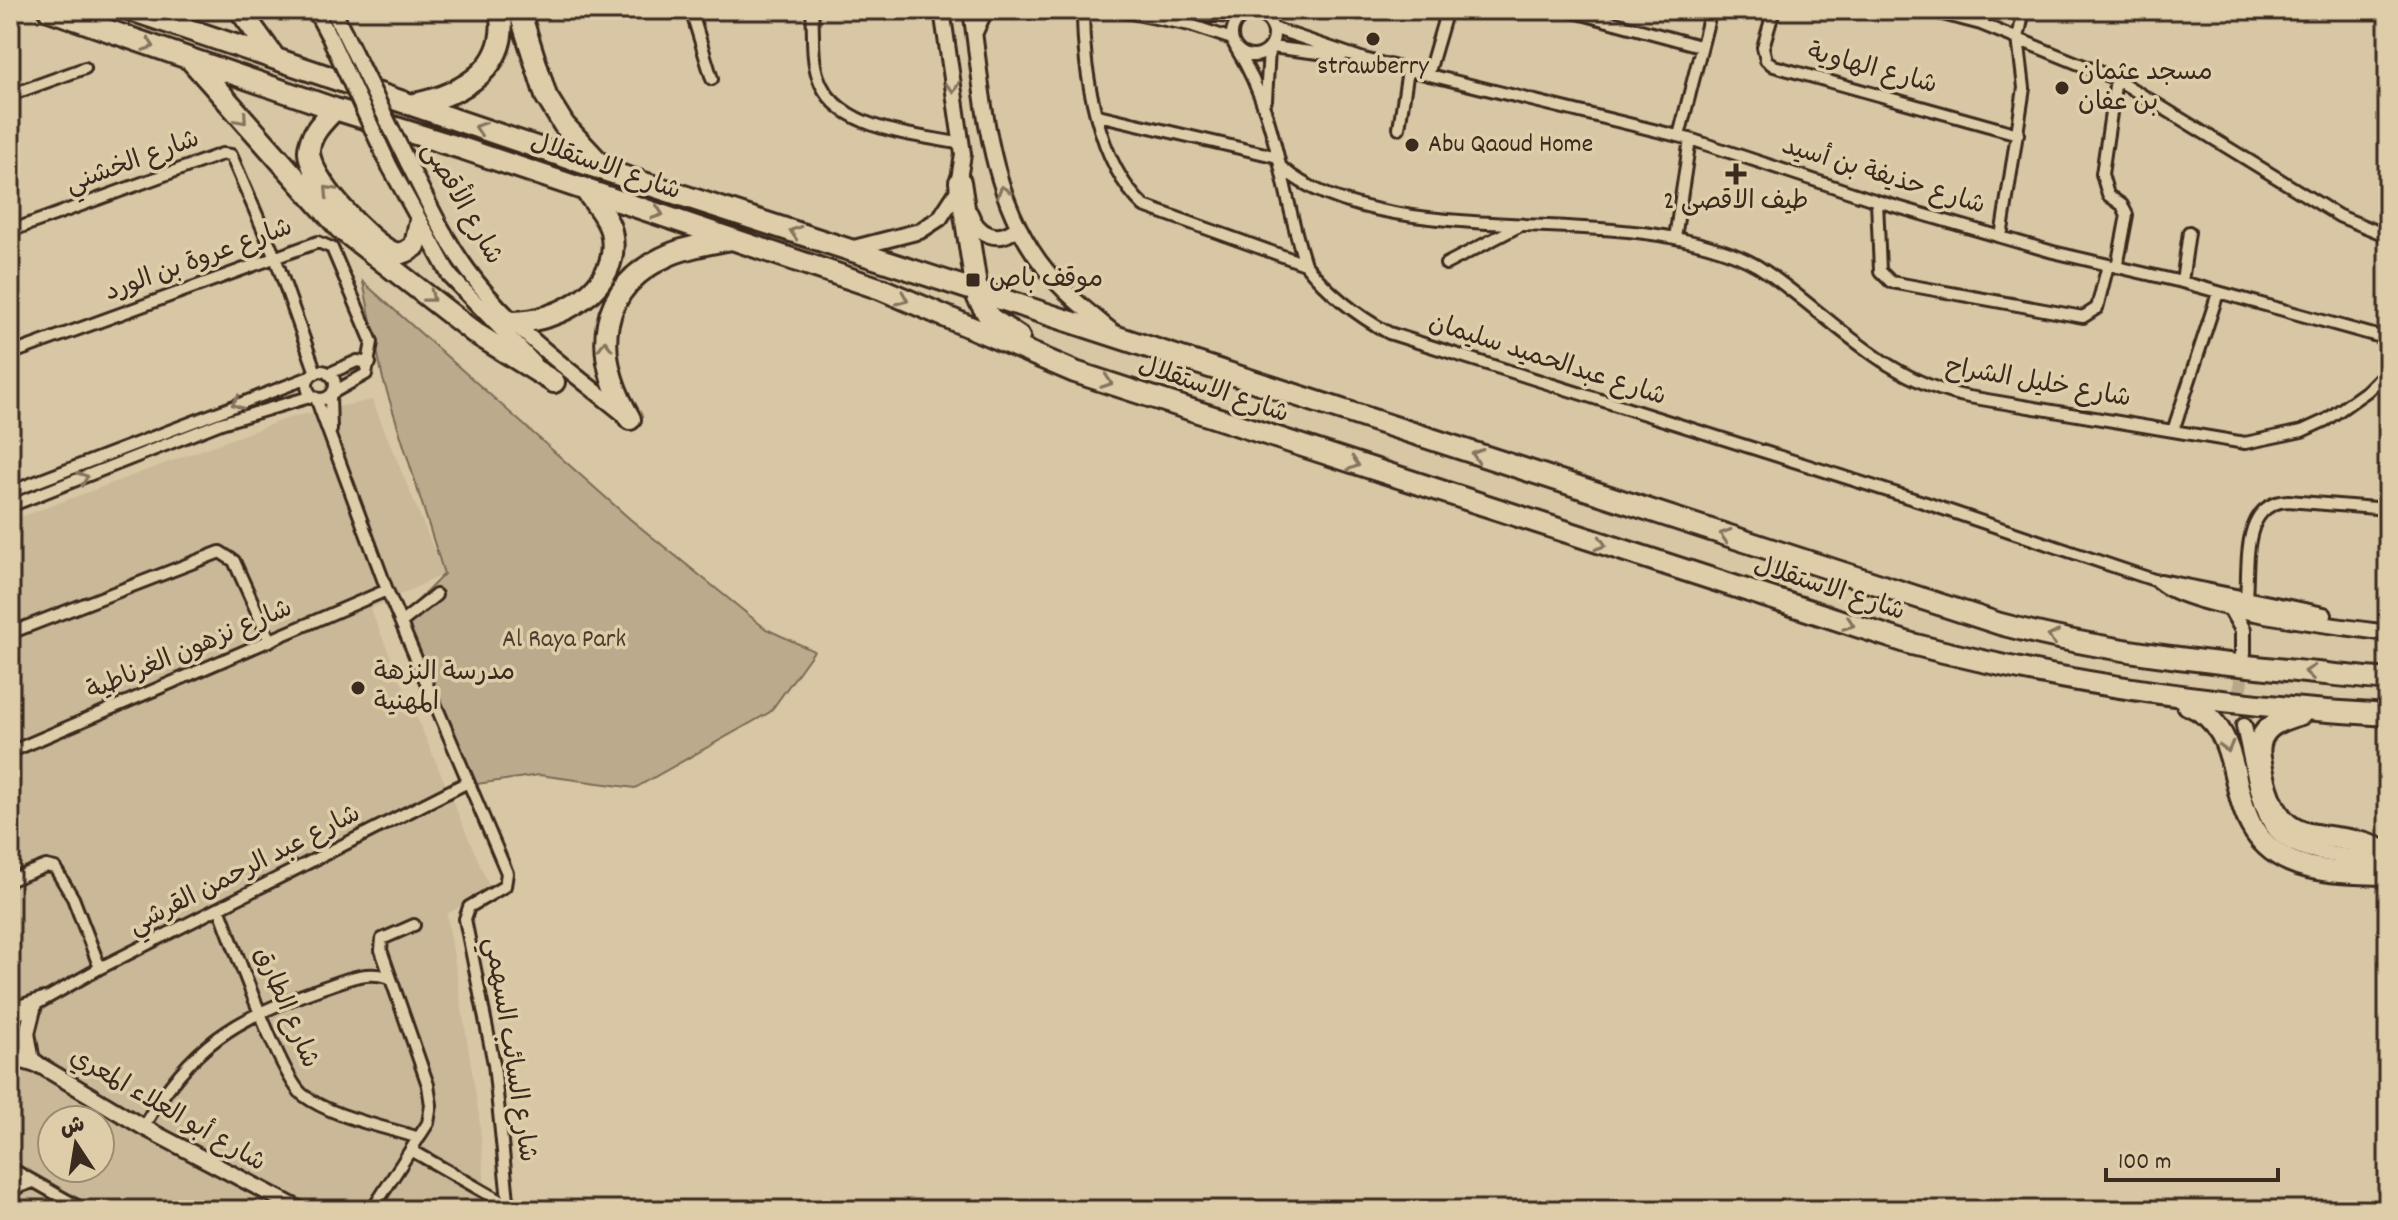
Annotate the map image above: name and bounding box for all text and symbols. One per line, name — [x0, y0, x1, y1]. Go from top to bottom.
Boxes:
marker: strawberry — [1364, 30, 1382, 48]
one-way arrow — [141, 35, 155, 52]
street label: شارع الهاوية — [1803, 35, 1941, 105]
place label: strawberry — [1317, 49, 1429, 86]
place label: مسجد عثمان بن عفان — [2078, 55, 2213, 122]
marker: مسجد عثمان بن عفان — [2053, 79, 2071, 97]
one-way arrow — [944, 80, 961, 94]
one-way arrow — [232, 110, 247, 124]
one-way arrow — [474, 121, 488, 137]
street label: شارع الخشني — [61, 122, 206, 205]
street label: شارع الاستقلال — [525, 125, 685, 211]
place label: Abu Qaoud Home — [1428, 127, 1593, 164]
street label: شارع حذيفة بن أسيد — [1777, 128, 1989, 226]
street label: شارع الأقصى — [411, 134, 514, 272]
marker: Abu Qaoud Home — [1403, 136, 1421, 154]
marker: طيف الاقصى 2 — [1727, 165, 1745, 183]
place label: طيف الاقصى 2 — [1663, 184, 1809, 221]
one-way arrow — [996, 185, 1012, 199]
one-way arrow — [324, 186, 338, 201]
one-way arrow — [650, 204, 664, 220]
street label: شارع عروة بن الورد — [100, 210, 298, 312]
one-way arrow — [789, 226, 803, 242]
place label: موقف باص — [989, 262, 1103, 299]
marker: موقف باص — [964, 271, 982, 289]
one-way arrow — [421, 288, 436, 302]
one-way arrow — [895, 289, 910, 305]
street label: شارع عبدالحميد سليمان — [1423, 305, 1671, 417]
one-way arrow — [596, 339, 614, 352]
street label: شارع الاستقلال — [1133, 348, 1293, 434]
street label: شارع خليل الشراح — [1942, 349, 2134, 419]
one-way arrow — [1099, 373, 1113, 389]
one-way arrow — [231, 394, 245, 410]
one-way arrow — [1471, 448, 1485, 464]
one-way arrow — [1346, 455, 1360, 471]
one-way arrow — [75, 471, 89, 488]
one-way arrow — [1718, 529, 1732, 545]
one-way arrow — [1594, 534, 1608, 550]
street label: شارع الاستقلال — [1749, 548, 1909, 632]
street label: شارع نزهون الغرناطية — [81, 591, 299, 711]
one-way arrow — [1841, 614, 1855, 630]
park label: Al Raya Park — [502, 622, 626, 659]
one-way arrow — [2047, 629, 2060, 646]
place label: مدرسة النزهة المهنية — [374, 655, 515, 722]
one-way arrow — [2303, 664, 2316, 681]
marker: مدرسة النزهة المهنية — [349, 679, 367, 697]
one-way arrow — [2218, 739, 2234, 753]
street label: شارع عبد الرحمن القرشي — [123, 796, 368, 946]
street label: شارع السائب السهمي — [472, 935, 545, 1165]
street label: شارع الطارق — [243, 942, 327, 1074]
street label: شارع أبو العلاء المعري — [64, 1042, 270, 1180]
north arrow — [36, 1104, 116, 1184]
scale bar — [2106, 1132, 2278, 1182]
text: 100 m — [2118, 1146, 2171, 1180]

